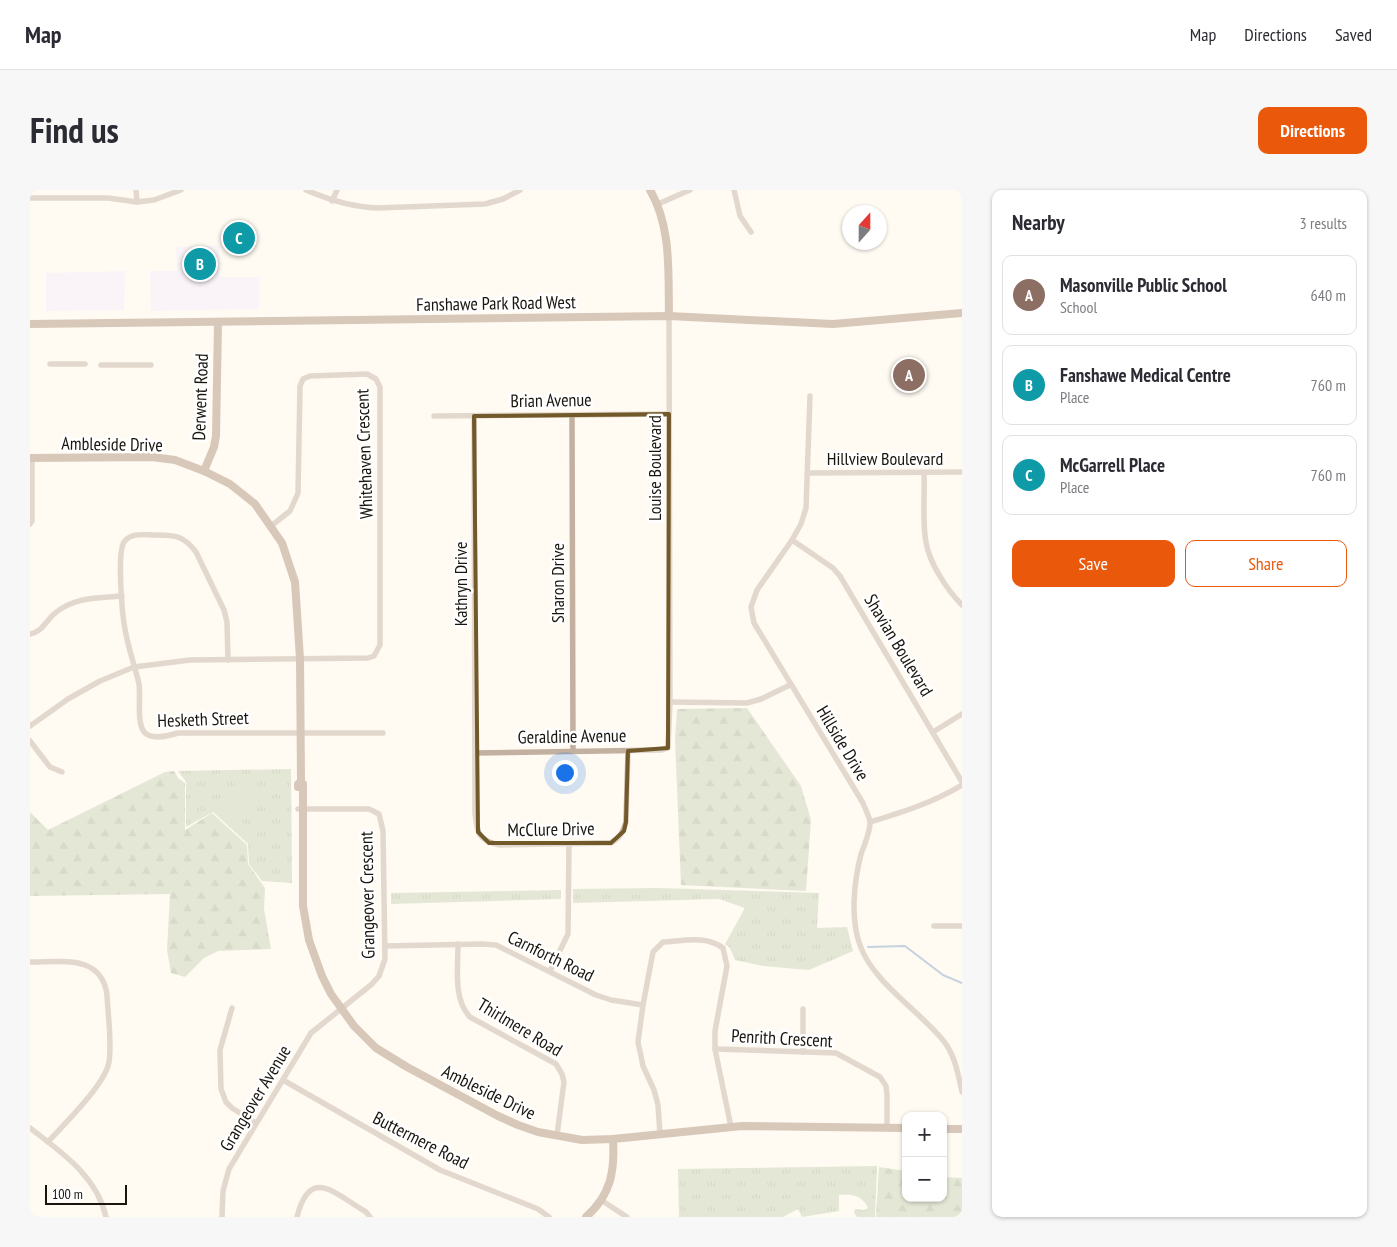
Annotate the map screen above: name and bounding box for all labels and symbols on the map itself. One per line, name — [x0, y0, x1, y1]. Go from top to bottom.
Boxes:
north arrow — [842, 205, 887, 250]
pin: C — [223, 219, 255, 257]
pin: B — [184, 245, 216, 283]
street label: Fanshawe Park Road West — [416, 290, 576, 316]
street label: Derwent Road — [187, 353, 213, 441]
pin: A — [893, 356, 925, 394]
street label: Whitehaven Crescent — [350, 388, 378, 519]
street label: Brian Avenue — [510, 388, 592, 412]
street label: Louise Boulevard — [643, 415, 666, 521]
street label: Ambleside Drive — [61, 432, 163, 456]
street label: Hillview Boulevard — [827, 447, 943, 470]
street label: Kathryn Drive — [449, 542, 472, 626]
street label: Sharon Drive — [546, 543, 569, 623]
street label: Shavian Boulevard — [860, 590, 938, 700]
street label: Hillside Drive — [812, 701, 874, 785]
street label: Hesketh Street — [157, 706, 249, 732]
street label: Geraldine Avenue — [518, 724, 626, 748]
your location — [552, 760, 578, 786]
street label: McClure Drive — [507, 817, 595, 841]
street label: Grangeover Crescent — [354, 831, 380, 959]
street label: Carnforth Road — [504, 925, 598, 987]
street label: Thirlmere Road — [473, 993, 567, 1061]
street label: Penrith Crescent — [731, 1024, 833, 1052]
street label: Grangeover Avenue — [214, 1041, 296, 1155]
street label: Ambleside Drive — [438, 1059, 540, 1125]
street label: Buttermere Road — [369, 1106, 473, 1174]
scale bar — [45, 1182, 128, 1205]

